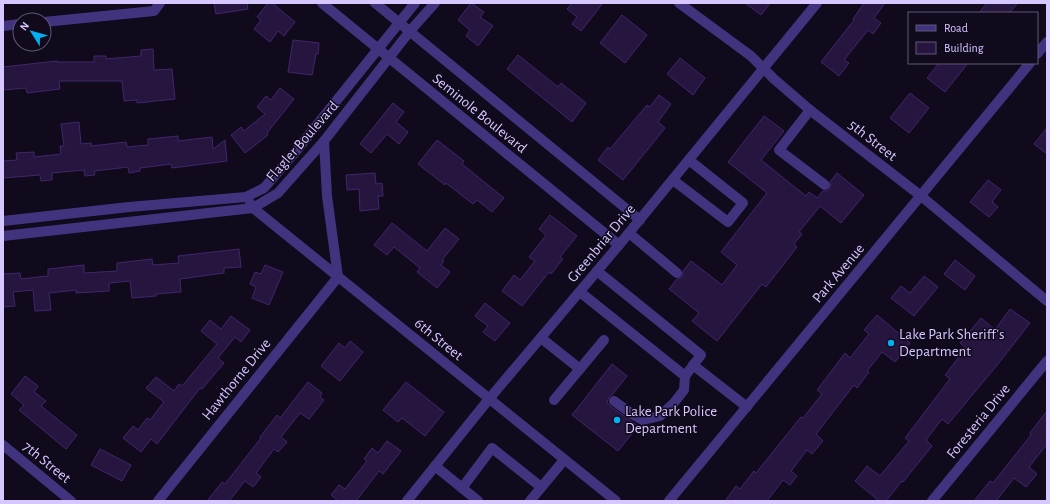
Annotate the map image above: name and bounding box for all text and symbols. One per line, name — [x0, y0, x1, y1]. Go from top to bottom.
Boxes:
north arrow — [12, 12, 52, 52]
legend — [908, 12, 1038, 64]
text: N — [18, 20, 31, 33]
text: Road — [944, 22, 968, 34]
text: Building — [944, 42, 984, 54]
street label: Seminole Boulevard — [430, 71, 530, 156]
street label: Flagler Boulevard — [263, 98, 341, 185]
street label: 5th Street — [846, 117, 900, 164]
street label: Greenbriar Drive — [565, 201, 638, 285]
street label: Park Avenue — [809, 241, 867, 306]
street label: 6th Street — [412, 315, 466, 363]
place label: Lake Park Sheriff's Department — [899, 327, 1005, 359]
street label: Hawthorne Drive — [199, 336, 274, 423]
marker: Lake Park Sheriff's Department — [886, 338, 896, 348]
street label: Foresteria Drive — [944, 381, 1013, 461]
place label: Lake Park Police Department — [625, 404, 717, 436]
marker: Lake Park Police Department — [612, 415, 622, 425]
street label: 7th Street — [20, 439, 74, 486]

